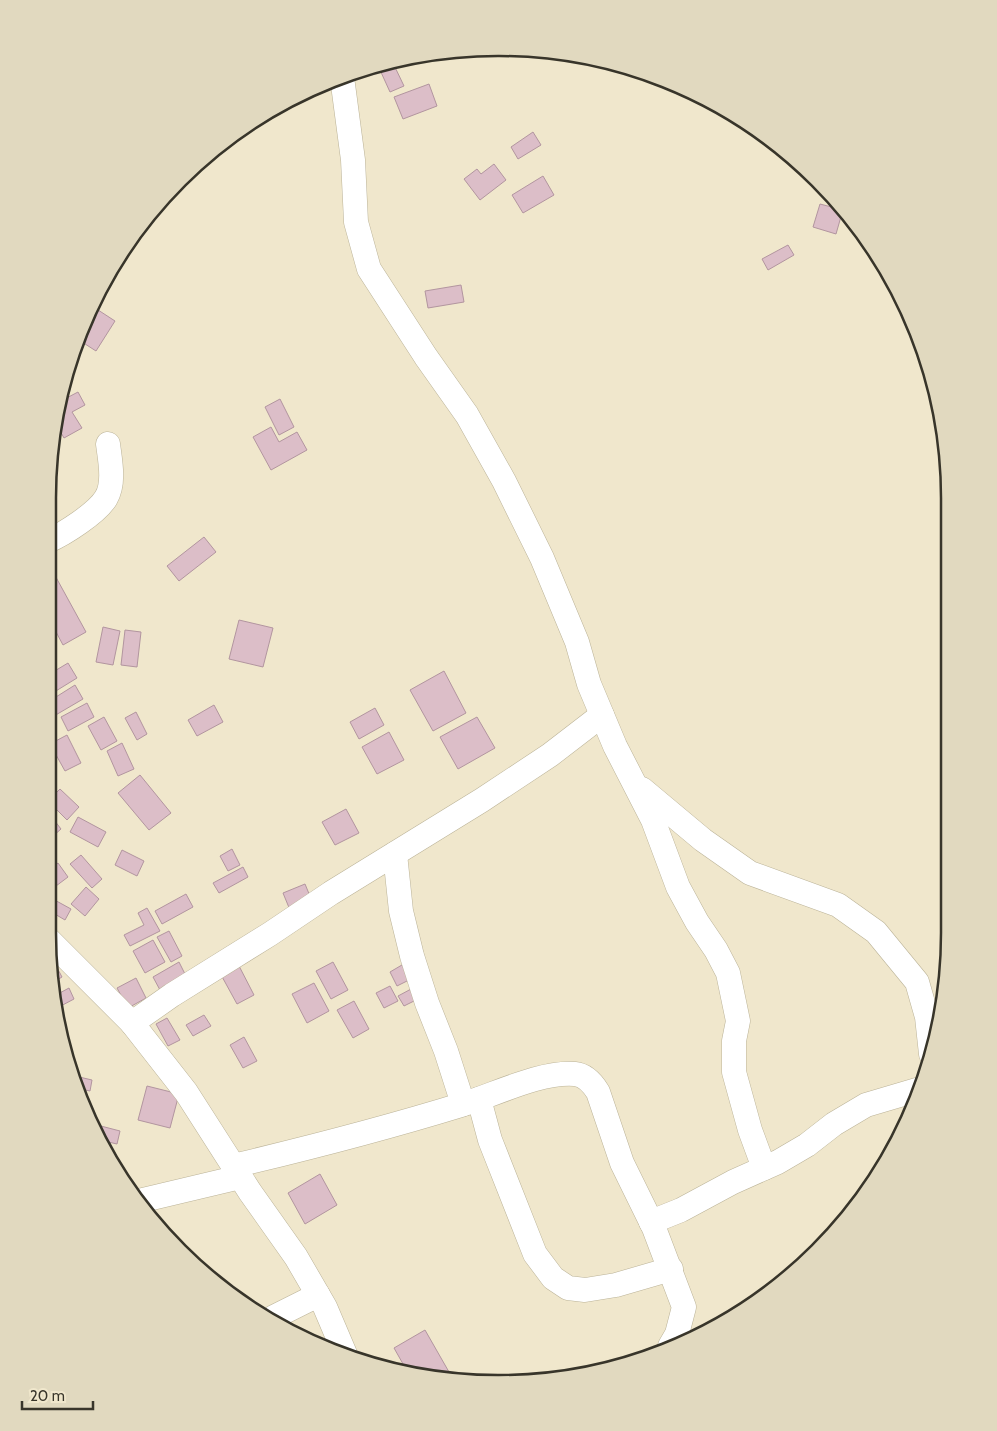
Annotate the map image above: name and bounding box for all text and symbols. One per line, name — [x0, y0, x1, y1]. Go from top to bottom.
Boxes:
scale bar — [22, 1378, 94, 1410]
text: 20 m — [30, 1387, 65, 1405]

